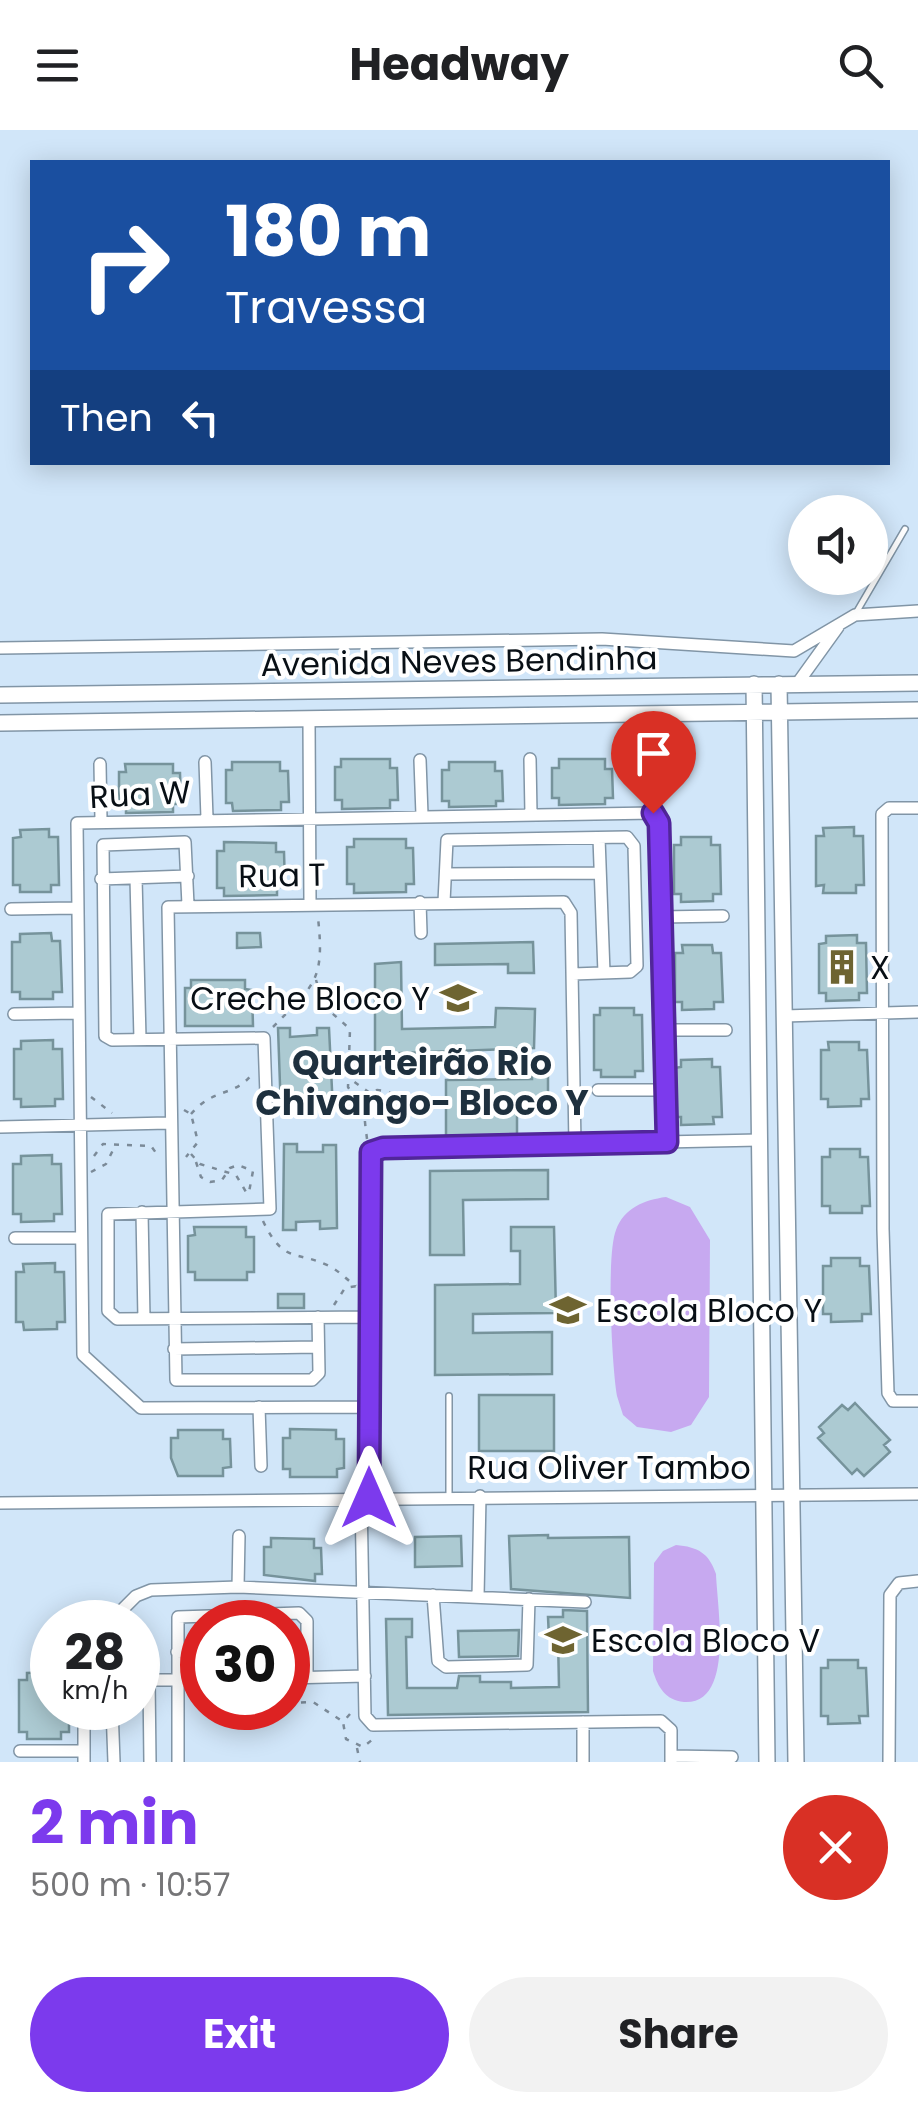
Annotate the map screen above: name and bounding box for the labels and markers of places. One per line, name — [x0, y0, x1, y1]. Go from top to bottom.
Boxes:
pin — [611, 711, 696, 814]
place label: X — [870, 945, 890, 990]
building icon: X — [823, 948, 861, 986]
place label: Creche Bloco Y — [190, 976, 430, 1021]
school or university icon: Creche Bloco Y — [439, 979, 477, 1017]
place label: Escola Bloco Y — [596, 1288, 822, 1333]
school or university icon: Escola Bloco Y — [549, 1291, 587, 1329]
place label: Escola Bloco V — [591, 1618, 820, 1663]
school or university icon: Escola Bloco V — [544, 1621, 582, 1659]

